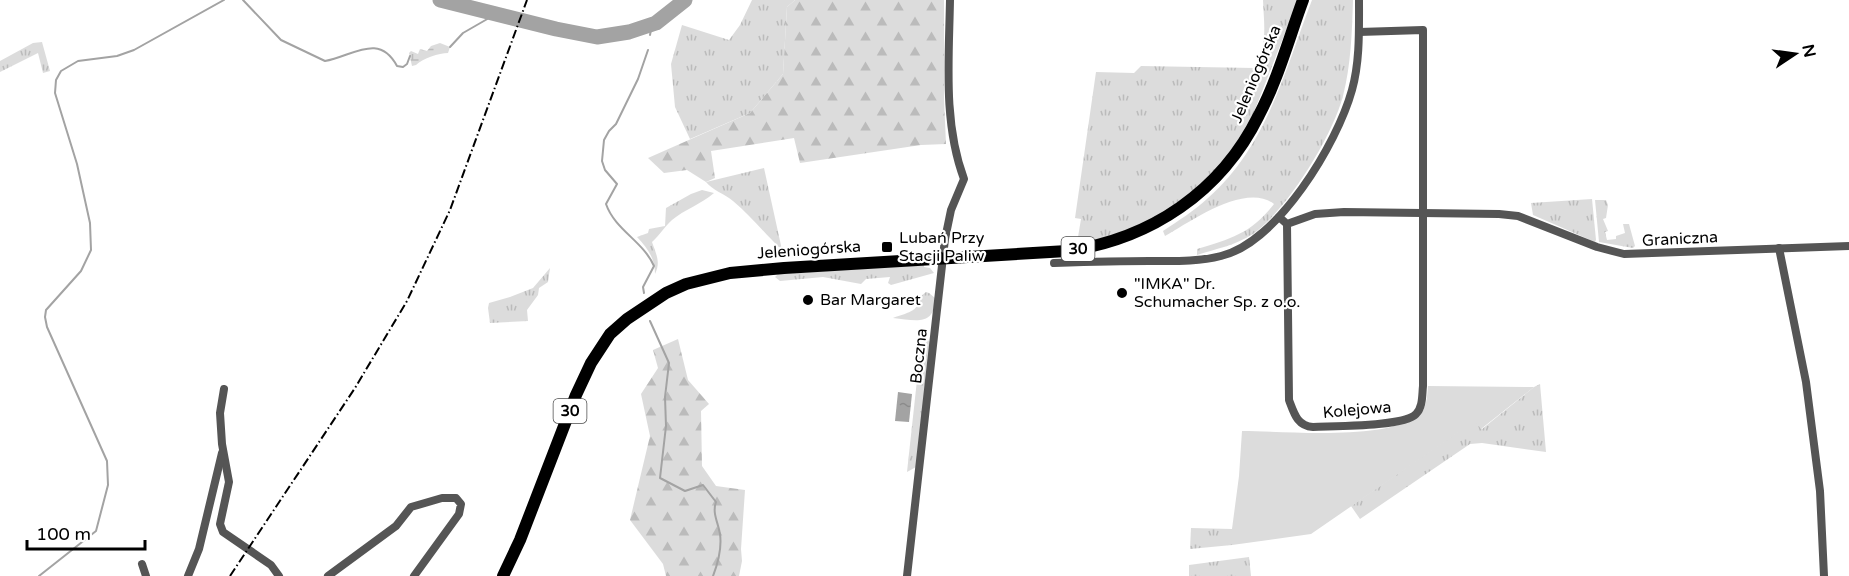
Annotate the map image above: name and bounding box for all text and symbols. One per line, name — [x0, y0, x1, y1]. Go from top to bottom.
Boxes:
street label: Jeleniogórska — [1226, 22, 1286, 126]
north arrow — [1765, 24, 1825, 84]
text: N — [1797, 42, 1820, 59]
street label: Graniczna — [1641, 227, 1719, 251]
place label: Lubań Przy Stacji Paliw — [899, 228, 985, 266]
street label: Jeleniogórska — [756, 236, 862, 264]
road number: 30 — [1062, 237, 1094, 261]
marker: Lubań Przy Stacji Paliw — [880, 240, 894, 254]
place label: "IMKA" Dr. Schumacher Sp. z o.o. — [1134, 274, 1301, 312]
marker: "IMKA" Dr. Schumacher Sp. z o.o. — [1115, 286, 1129, 300]
place label: Bar Margaret — [820, 290, 921, 310]
marker: Bar Margaret — [801, 293, 815, 307]
street label: Boczna — [906, 327, 932, 385]
street label: Kolejowa — [1322, 397, 1392, 423]
road number: 30 — [554, 399, 586, 423]
scale bar — [27, 513, 146, 551]
text: 100 m — [36, 523, 91, 545]

